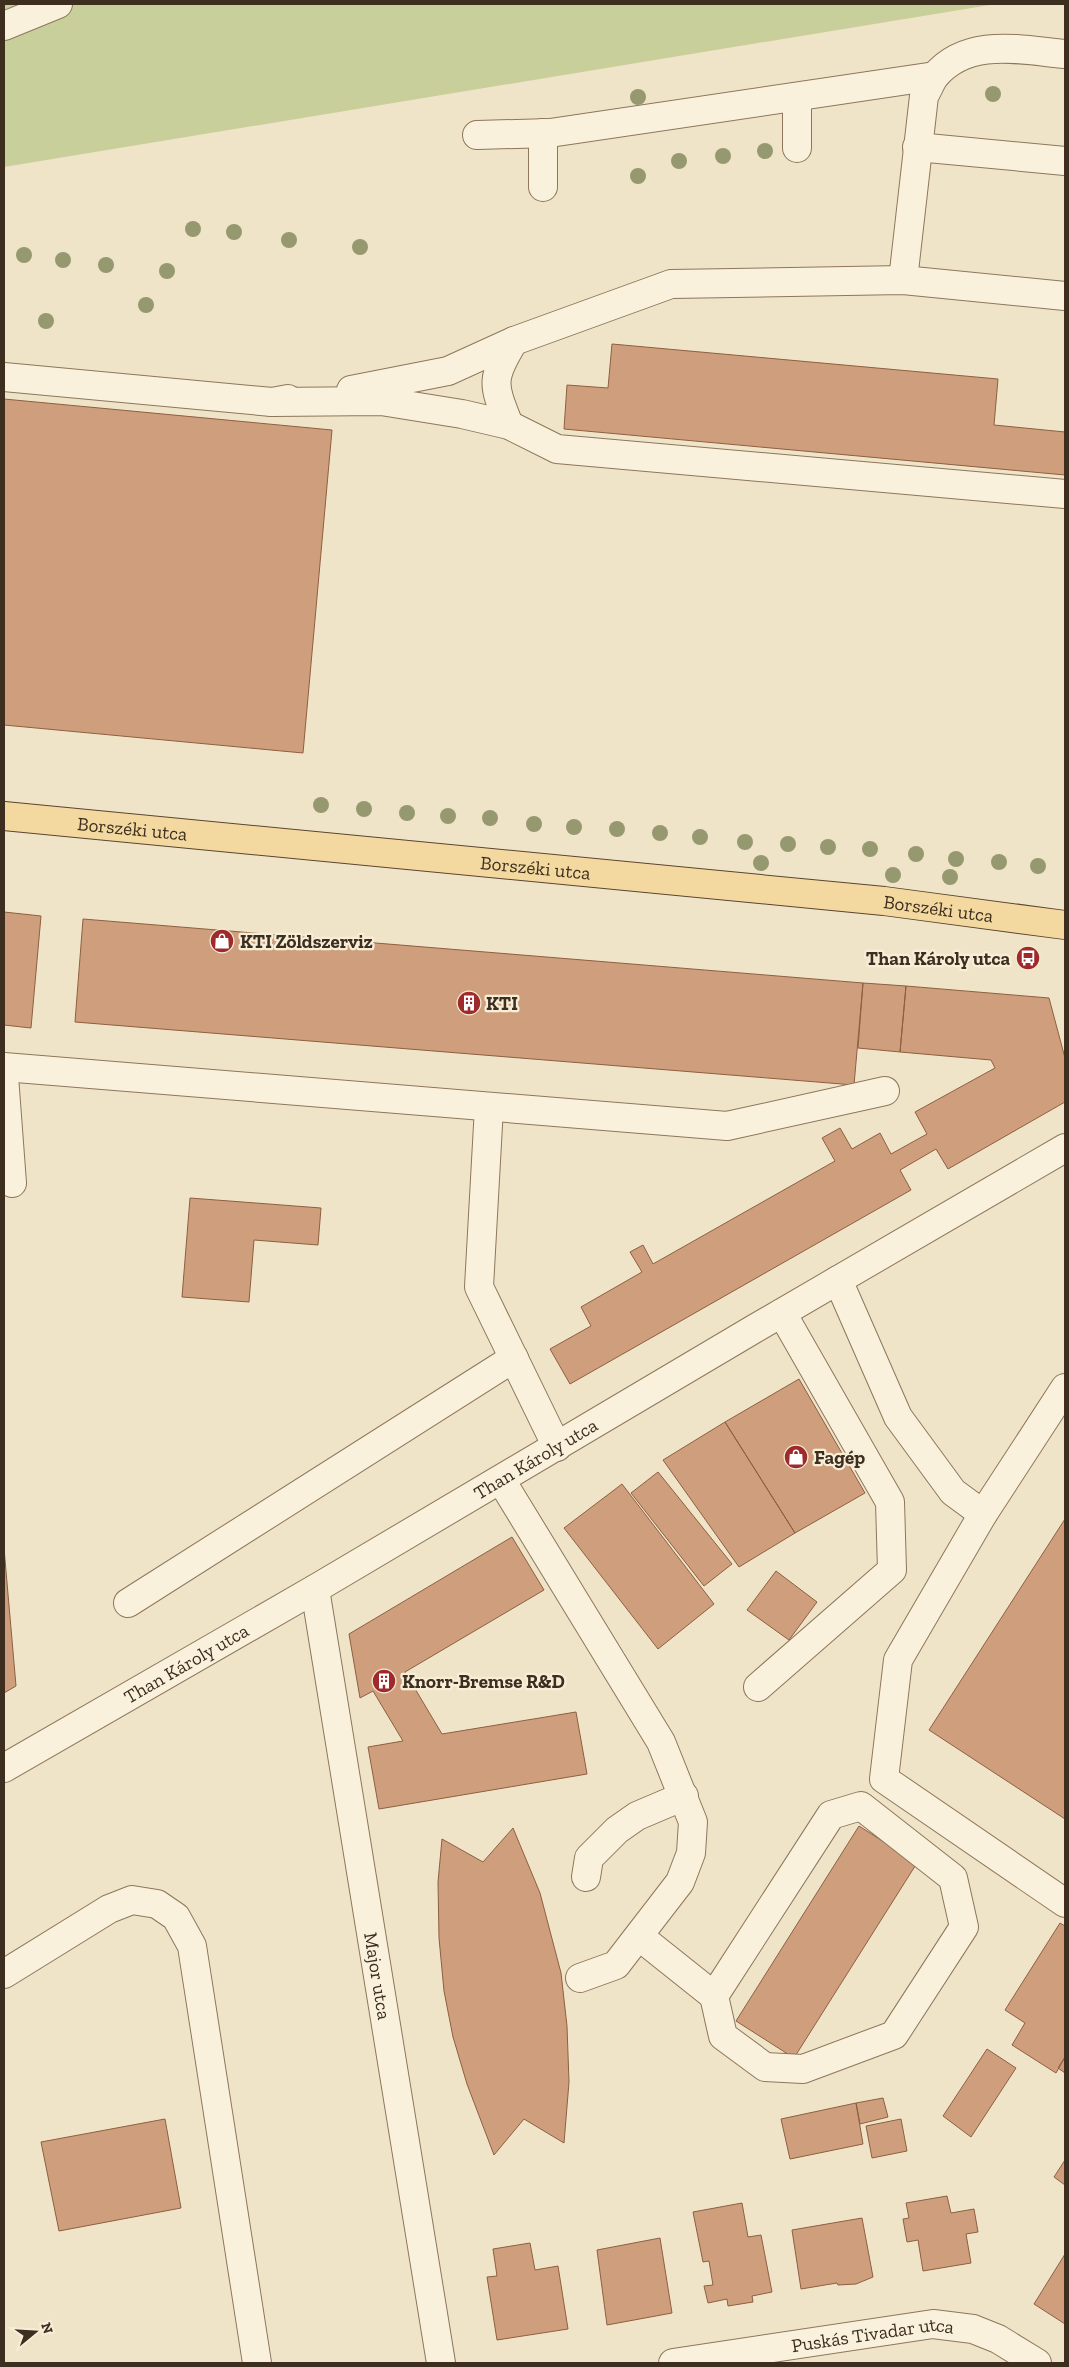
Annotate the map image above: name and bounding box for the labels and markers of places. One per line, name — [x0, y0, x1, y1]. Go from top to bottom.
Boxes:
shop icon: KTI Zöldszerviz — [209, 928, 235, 954]
place label: KTI Zöldszerviz — [240, 930, 373, 953]
bus stop icon: Than Károly utca — [1015, 945, 1041, 971]
place label: Than Károly utca — [866, 947, 1010, 970]
building icon: KTI — [456, 990, 482, 1016]
place label: KTI — [486, 992, 518, 1015]
shop icon: Fagép — [783, 1444, 809, 1470]
place label: Fagép — [814, 1446, 865, 1469]
building icon: Knorr-Bremse R&D — [371, 1668, 397, 1694]
place label: Knorr-Bremse R&D — [402, 1670, 565, 1693]

